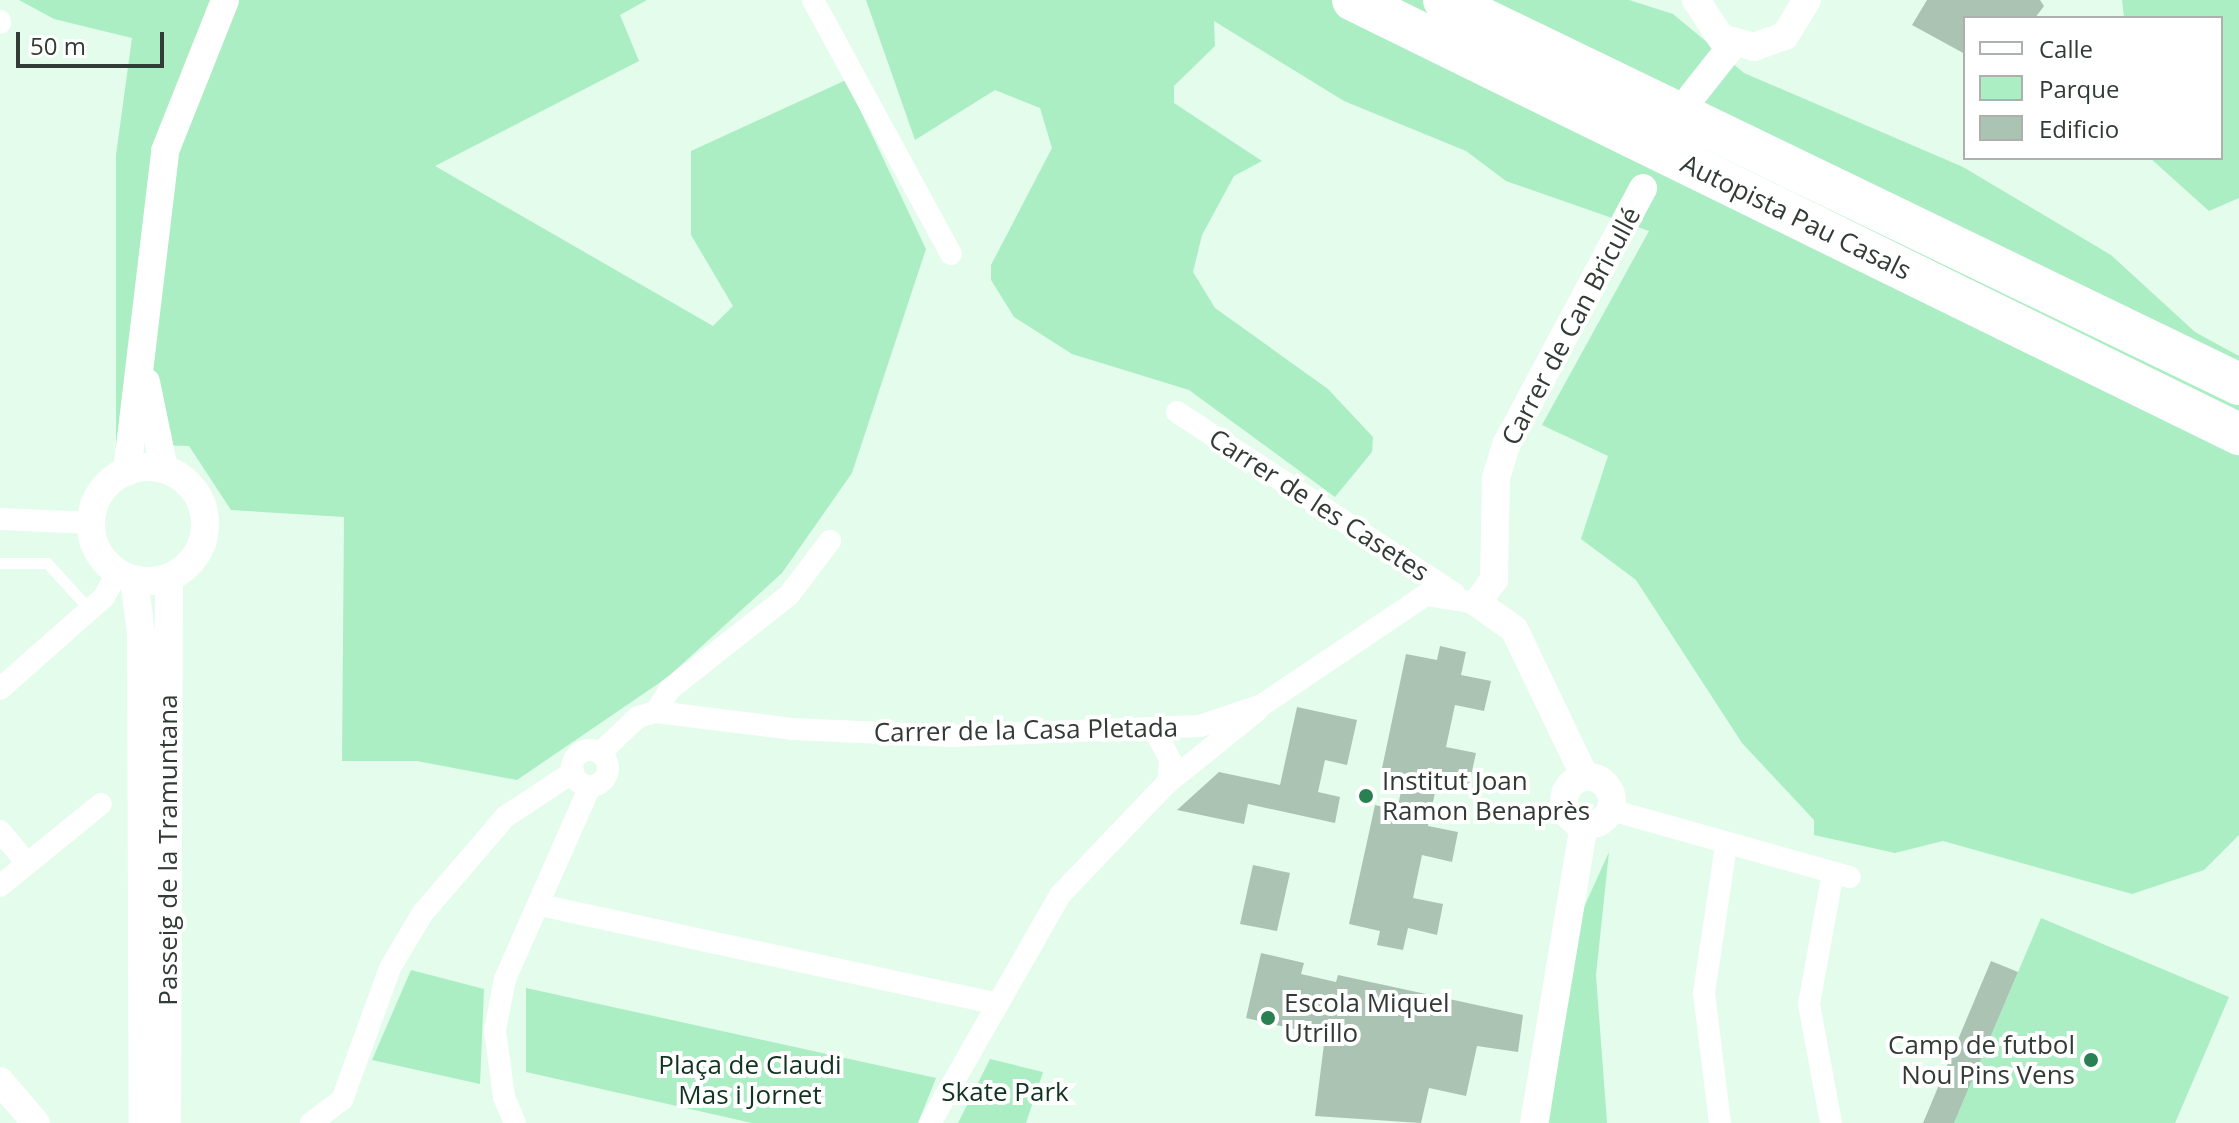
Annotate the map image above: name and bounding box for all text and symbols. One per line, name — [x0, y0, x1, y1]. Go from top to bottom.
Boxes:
scale bar — [20, 16, 168, 66]
legend — [1963, 16, 2223, 160]
text: 50 m — [30, 29, 86, 62]
text: Calle — [2039, 32, 2093, 65]
text: Parque — [2039, 72, 2119, 105]
text: Edificio — [2039, 112, 2119, 145]
street label: Autopista Pau Casals — [1676, 148, 1916, 286]
street label: Carrer de Can Bricullé — [1495, 202, 1647, 450]
street label: Carrer de les Casetes — [1203, 422, 1435, 588]
street label: Passeig de la Tramuntana — [152, 694, 184, 1006]
street label: Carrer de la Casa Pletada — [874, 712, 1178, 748]
place label: Institut Joan Ramon Benaprès — [1382, 765, 1590, 826]
marker: Institut Joan Ramon Benaprès — [1357, 787, 1375, 805]
place label: Escola Miquel Utrillo — [1284, 987, 1450, 1048]
marker: Escola Miquel Utrillo — [1259, 1009, 1277, 1027]
place label: Camp de futbol Nou Pins Vens — [1888, 1029, 2075, 1090]
park label: Plaça de Claudi Mas i Jornet — [658, 1049, 842, 1110]
marker: Camp de futbol Nou Pins Vens — [2082, 1051, 2100, 1069]
park label: Skate Park — [941, 1076, 1069, 1108]

